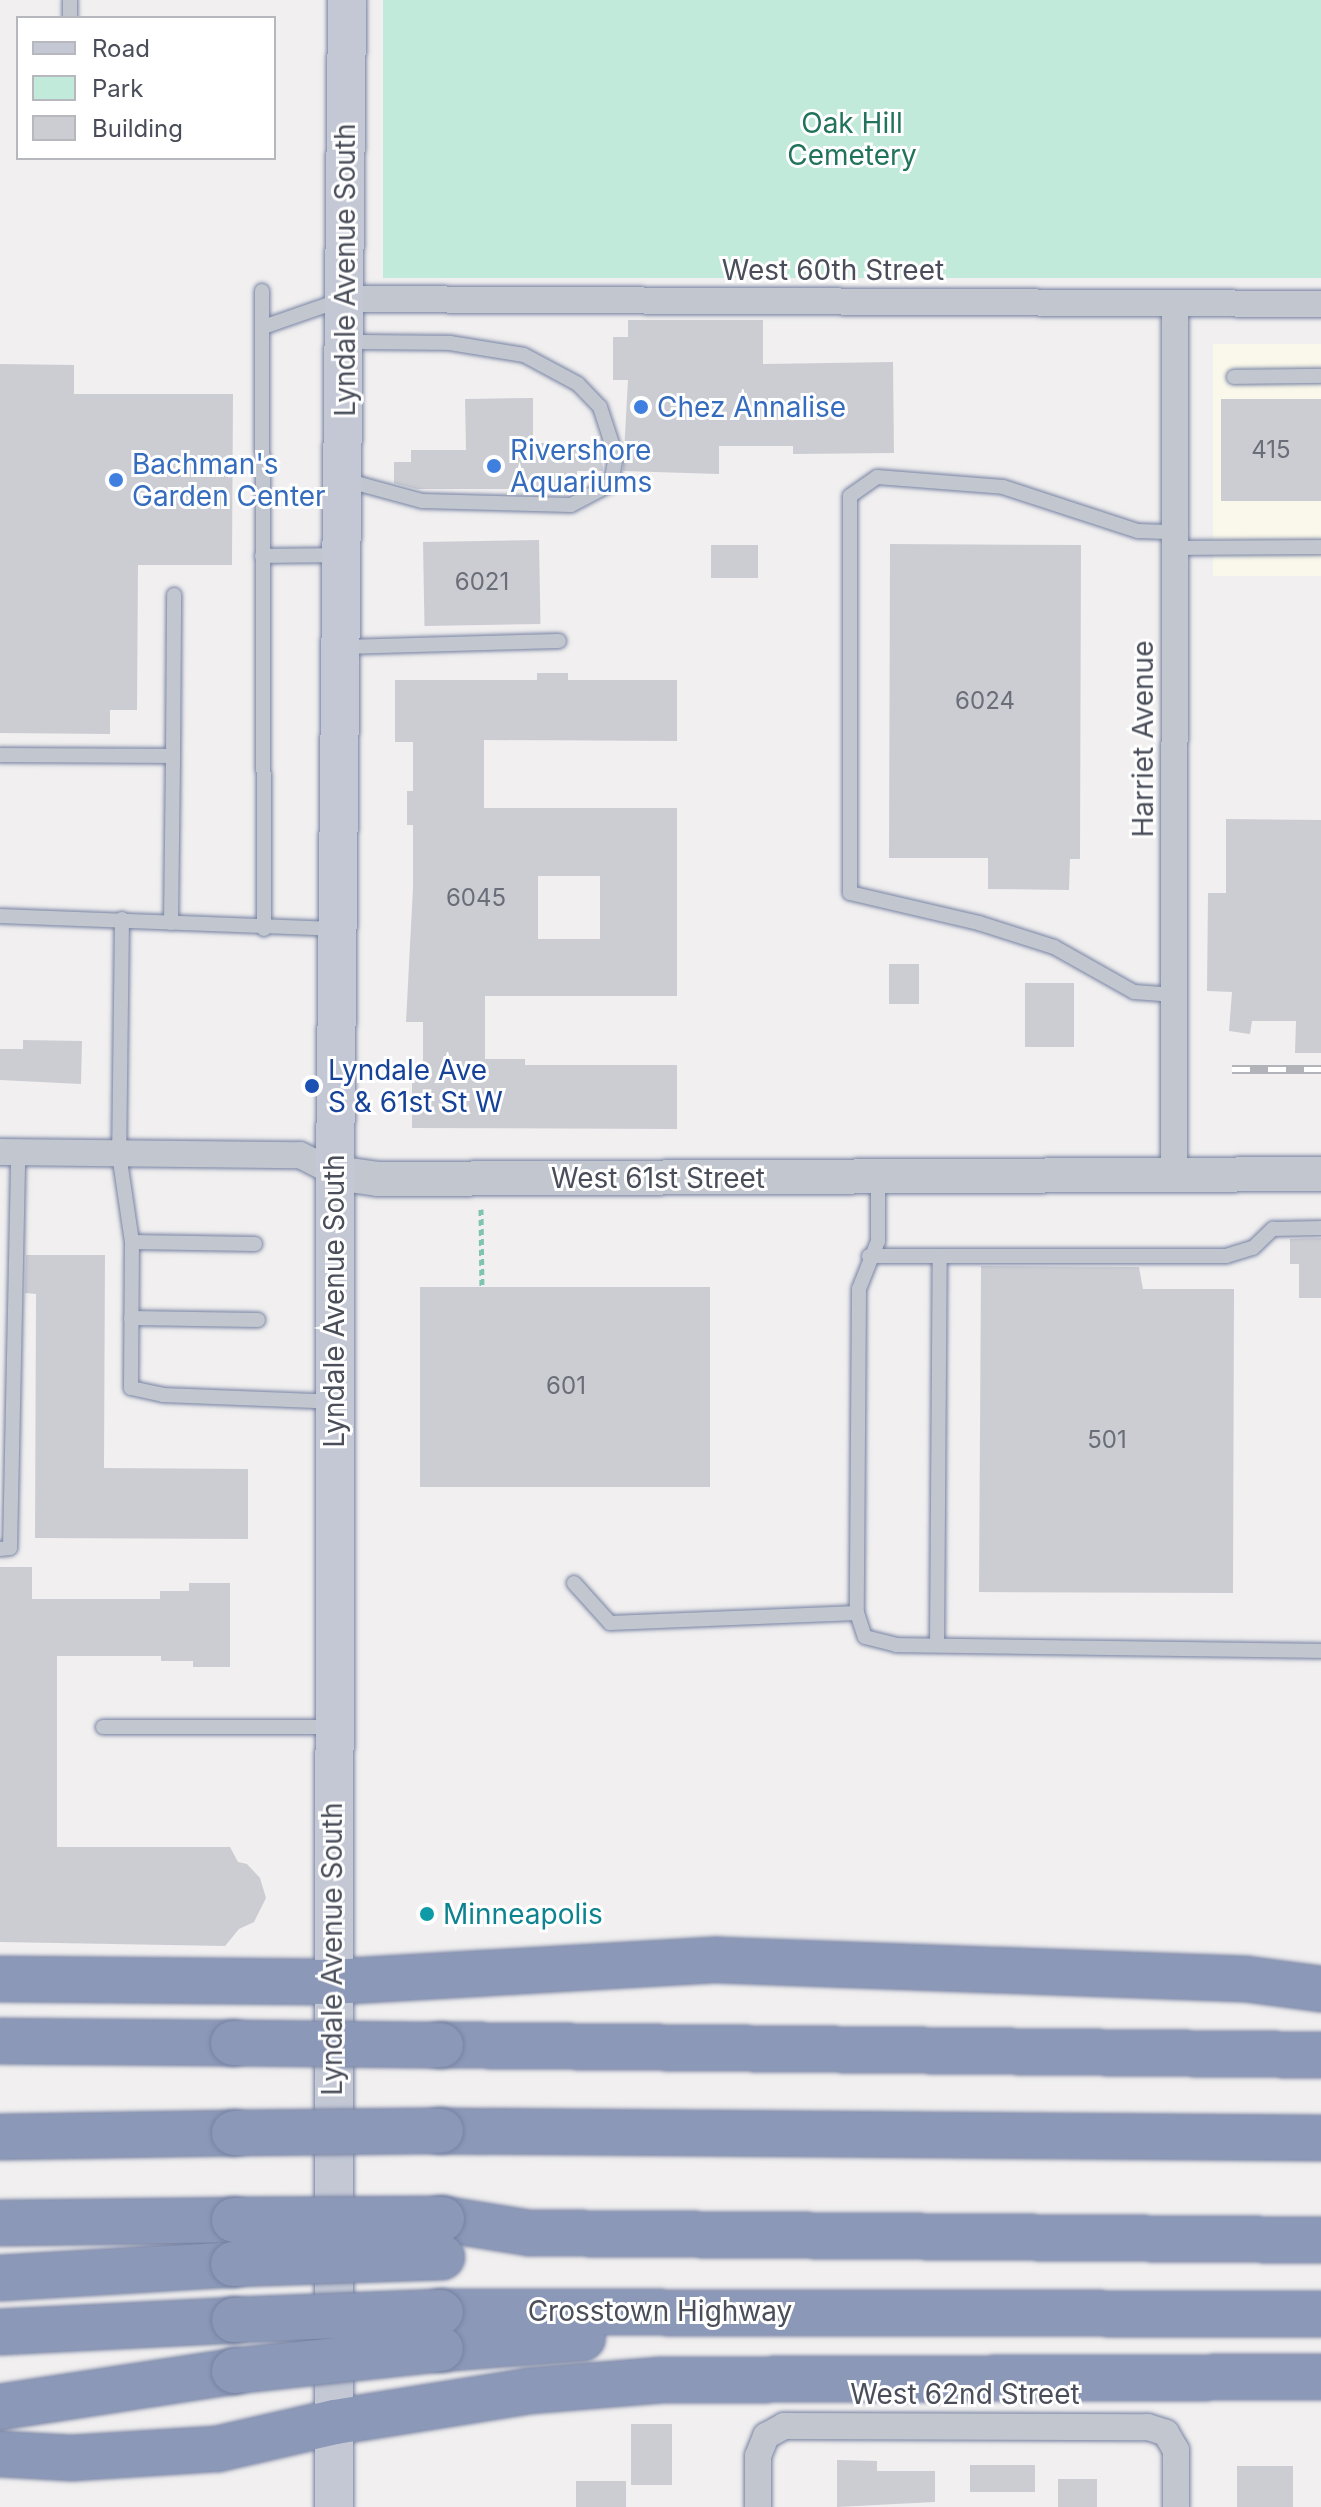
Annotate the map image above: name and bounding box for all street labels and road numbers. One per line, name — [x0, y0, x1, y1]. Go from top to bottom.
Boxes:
street label: Lyndale Avenue South — [328, 123, 362, 417]
street label: West 60th Street — [722, 253, 944, 287]
street label: Harriet Avenue — [1126, 641, 1160, 837]
street label: Lyndale Avenue South — [317, 1154, 351, 1448]
street label: West 61st Street — [551, 1161, 765, 1195]
street label: Lyndale Avenue South — [315, 1802, 349, 2096]
street label: Crosstown Highway — [528, 2294, 792, 2328]
street label: West 62nd Street — [850, 2377, 1080, 2411]

